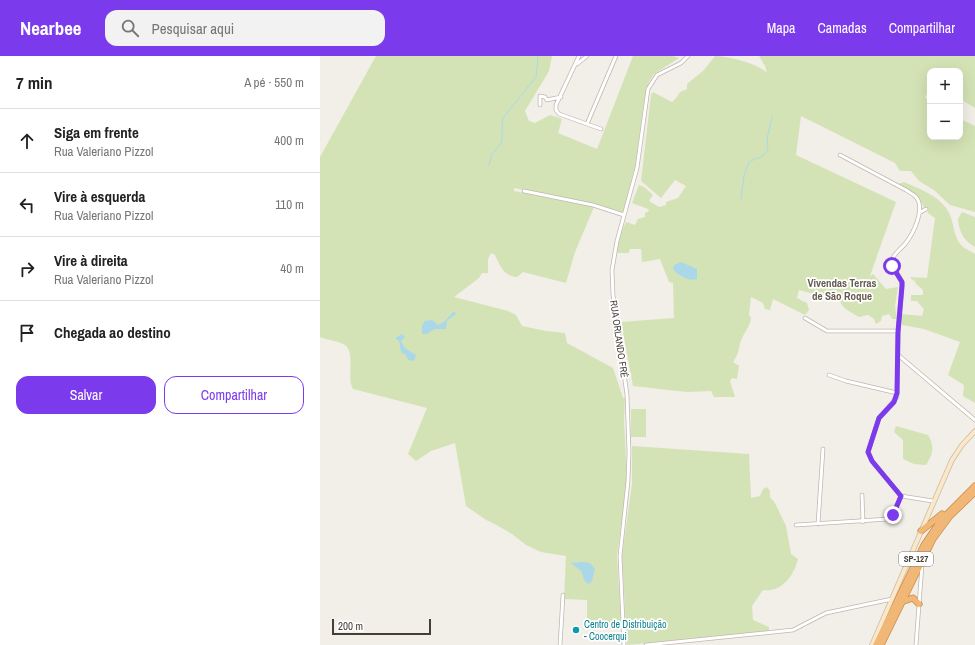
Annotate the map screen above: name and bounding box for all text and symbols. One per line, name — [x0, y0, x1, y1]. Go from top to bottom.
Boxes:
search box — [105, 10, 385, 46]
text: Nearbee — [20, 15, 81, 41]
icon: search — [119, 17, 141, 39]
text: Pesquisar aqui — [151, 18, 234, 39]
text: Mapa — [767, 19, 796, 37]
text: Camadas — [818, 19, 867, 37]
text: Compartilhar — [889, 19, 955, 37]
map controls — [927, 68, 963, 140]
button: + — [927, 68, 963, 104]
text: 7 min — [16, 71, 52, 94]
text: A pé · 550 m — [244, 74, 304, 91]
button: − — [927, 104, 963, 140]
text: Siga em frente — [54, 122, 139, 143]
icon: ahead — [16, 130, 38, 152]
text: 400 m — [274, 132, 304, 149]
text: Rua Valeriano Pizzol — [54, 143, 153, 160]
text: Vire à esquerda — [54, 186, 145, 207]
icon: left — [16, 194, 38, 216]
text: 110 m — [275, 196, 304, 213]
text: Rua Valeriano Pizzol — [54, 207, 153, 224]
text: Vire à direita — [54, 250, 128, 271]
route start — [883, 257, 901, 275]
icon: right — [16, 258, 38, 280]
text: 40 m — [280, 260, 304, 277]
text: Rua Valeriano Pizzol — [54, 271, 153, 288]
district label: Vivendas Terras de São Roque — [808, 276, 876, 303]
street label: RUA ORLANDO FRÉ — [607, 299, 631, 379]
icon: arrive — [16, 322, 38, 344]
text: Chegada ao destino — [54, 322, 171, 343]
button: Salvar — [16, 376, 156, 414]
button: Compartilhar — [164, 376, 304, 414]
route end — [884, 506, 902, 524]
road number: SP-127 — [899, 552, 933, 566]
scale bar — [332, 617, 431, 636]
place label: Centro de Distribuição - Coocerqui — [584, 618, 667, 643]
text: 200 m — [338, 619, 363, 633]
marker: Centro de Distribuição - Coocerqui — [571, 625, 581, 635]

